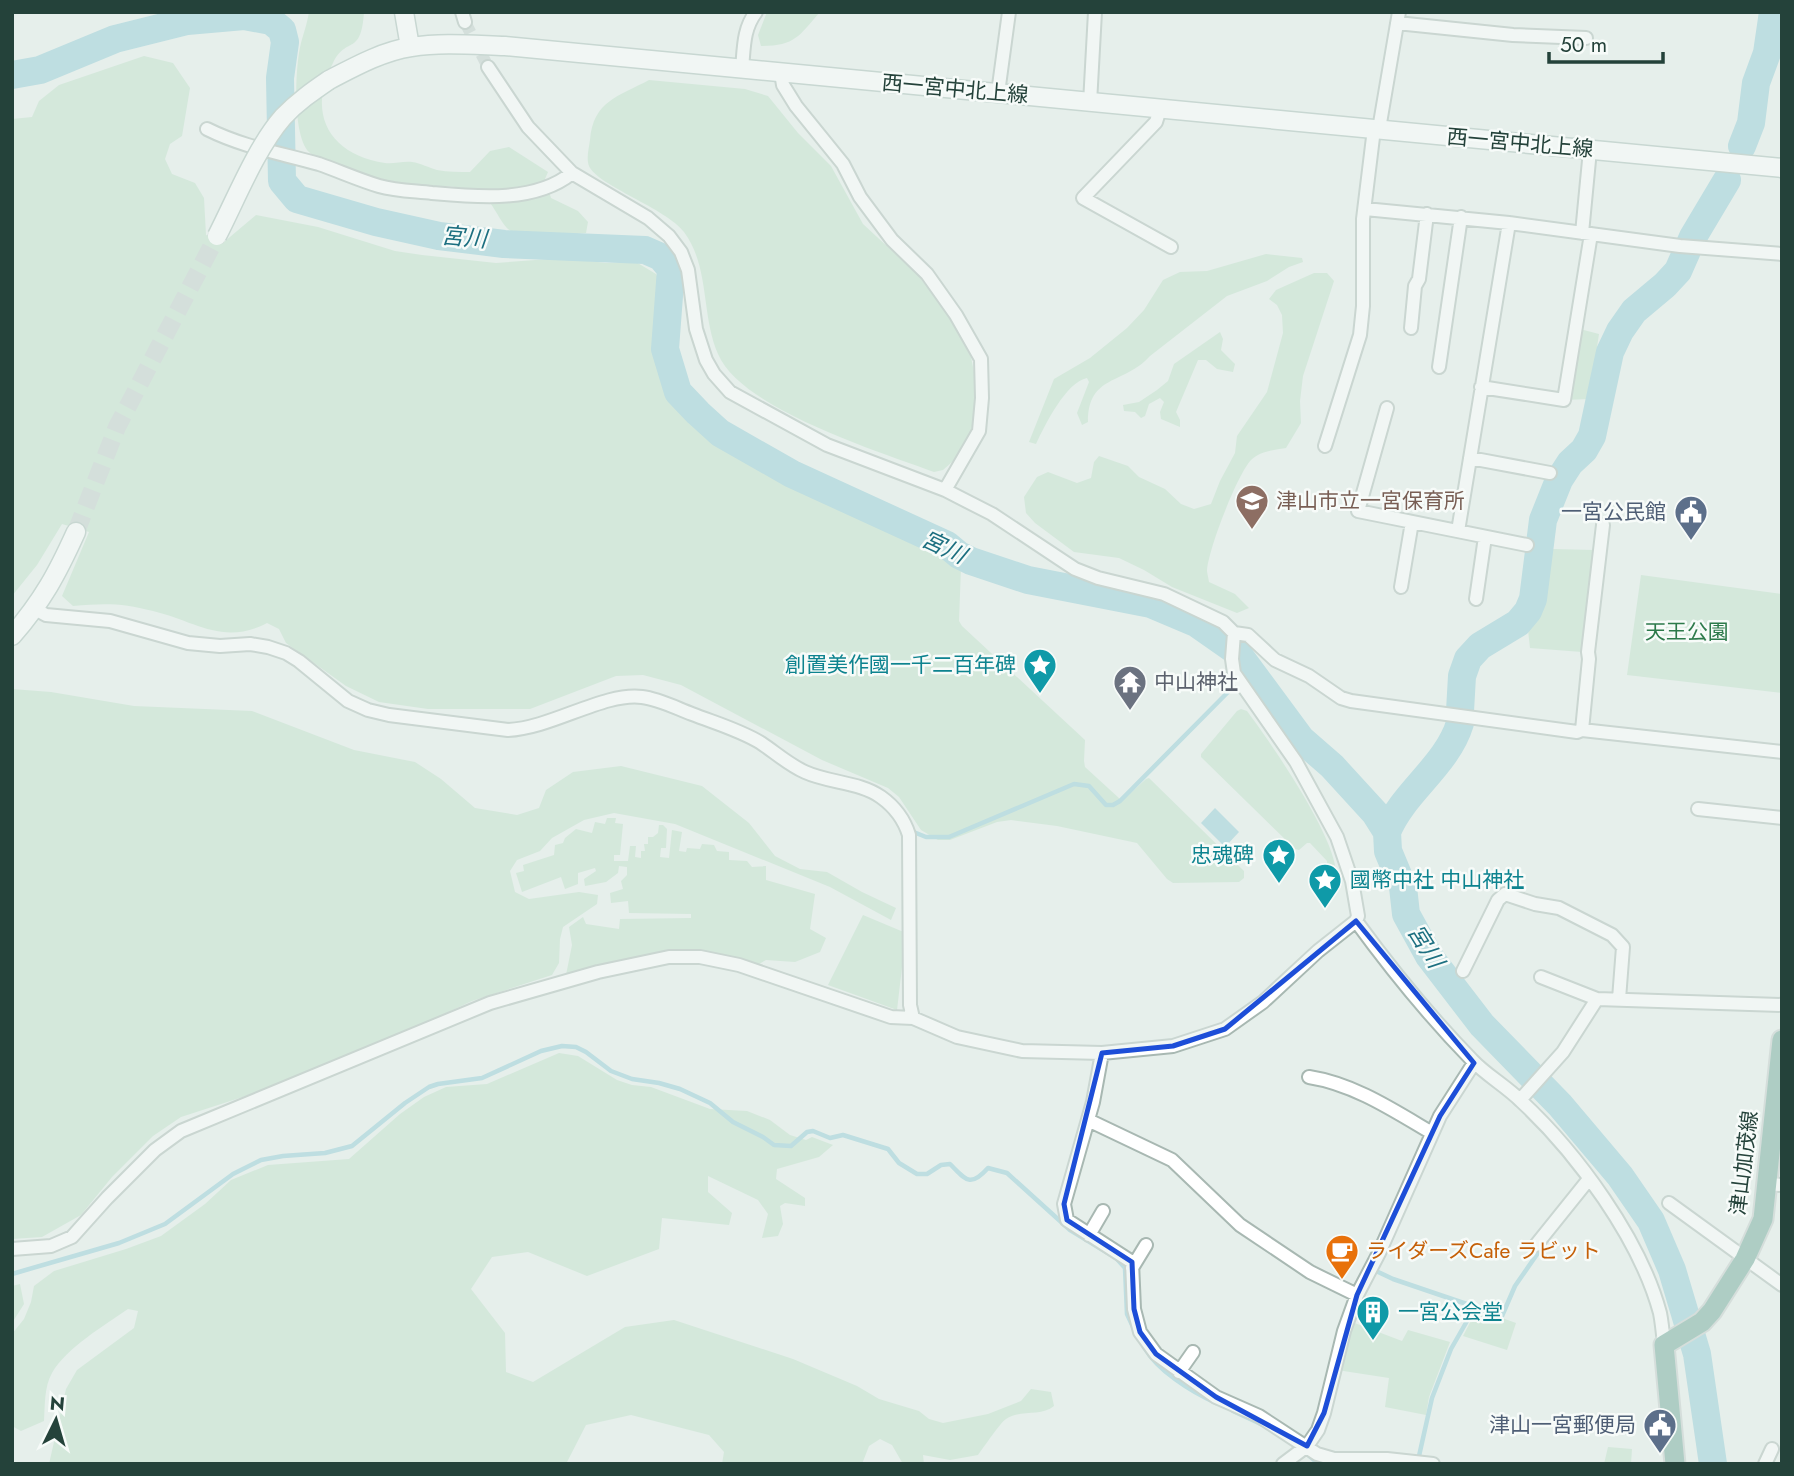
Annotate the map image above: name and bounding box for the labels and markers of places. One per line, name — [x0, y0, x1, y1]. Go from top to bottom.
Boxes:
school or university icon: 津山市立一宮保育所 — [1233, 482, 1271, 531]
place label: 津山市立一宮保育所 — [1276, 486, 1465, 516]
public building icon: 一宮公民館 — [1672, 493, 1710, 542]
place label: 一宮公民館 — [1561, 497, 1666, 527]
place icon: 創置美作國一千二百年碑 — [1021, 646, 1059, 695]
place label: 創置美作國一千二百年碑 — [785, 650, 1016, 680]
temple icon: 中山神社 — [1111, 663, 1149, 712]
place label: 中山神社 — [1154, 667, 1238, 697]
place icon: 忠魂碑 — [1260, 836, 1298, 885]
place label: 忠魂碑 — [1191, 840, 1254, 870]
place icon: 國幣中社 中山神社 — [1306, 861, 1344, 910]
place label: 國幣中社 中山神社 — [1350, 865, 1524, 895]
cafe icon: ライダーズCafe ラビット — [1323, 1232, 1361, 1281]
place label: ライダーズCafe ラビット — [1366, 1236, 1601, 1266]
building icon: 一宮公会堂 — [1354, 1293, 1392, 1342]
place label: 一宮公会堂 — [1398, 1297, 1503, 1327]
public building icon: 津山一宮郵便局 — [1641, 1406, 1679, 1455]
place label: 津山一宮郵便局 — [1489, 1410, 1636, 1440]

